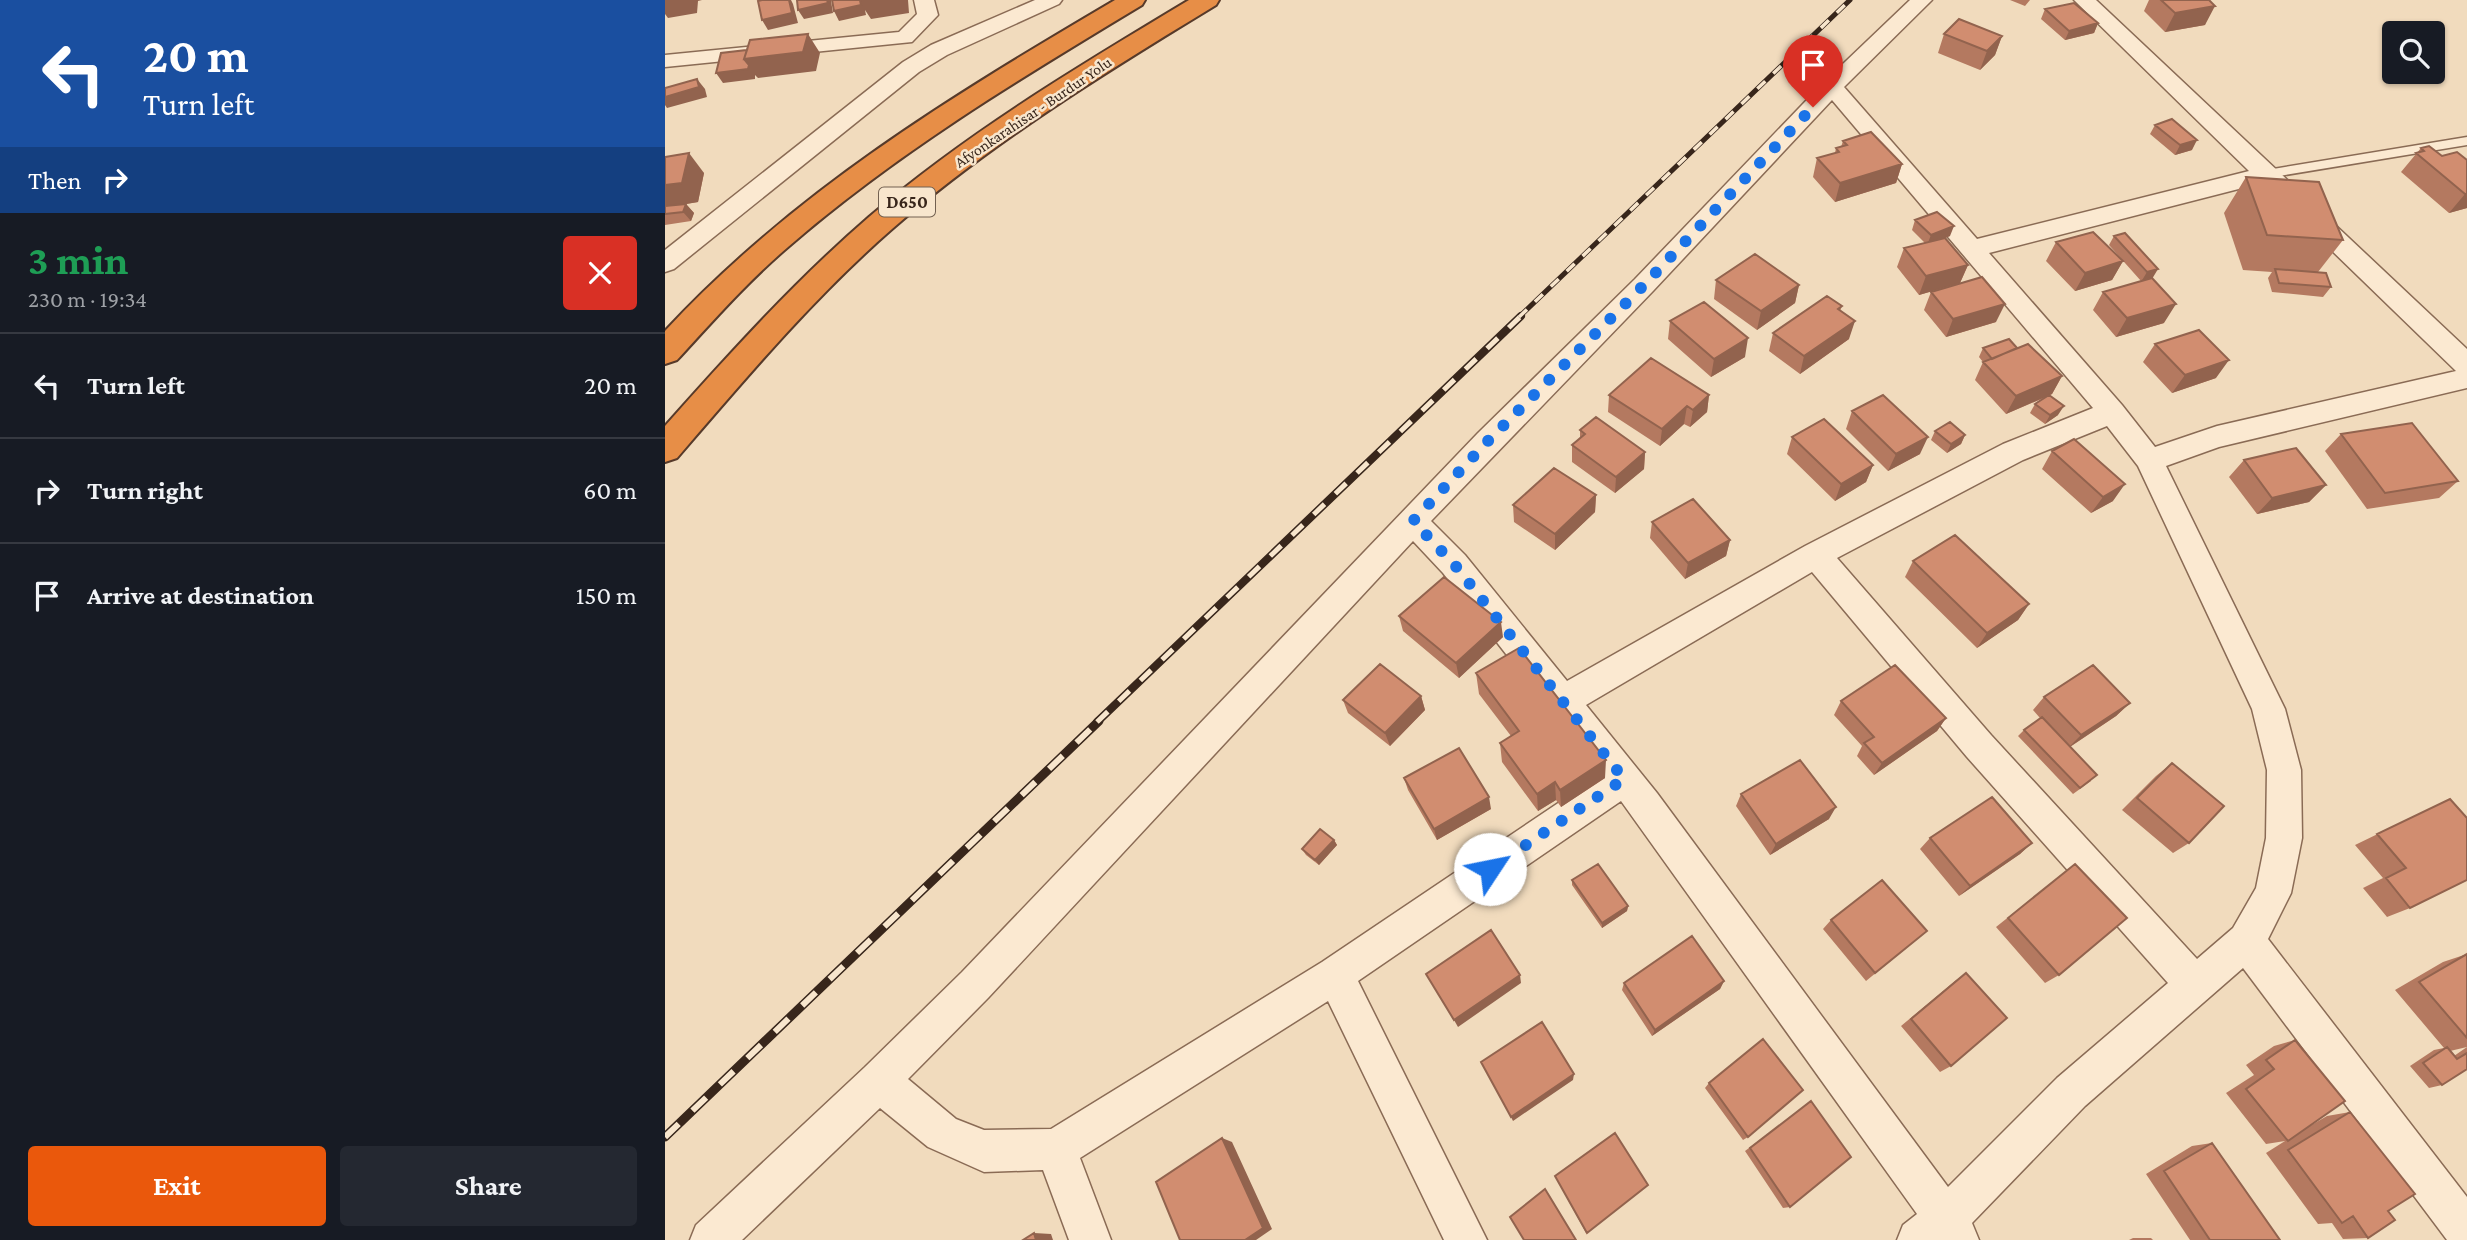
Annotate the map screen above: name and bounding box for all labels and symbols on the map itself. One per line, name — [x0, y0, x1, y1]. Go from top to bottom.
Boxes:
pin — [1783, 35, 1843, 107]
street label: Afyonkarahisar - Burdur Yolu — [951, 53, 1116, 172]
road number: D650 — [879, 188, 935, 216]
position arrow — [1453, 832, 1527, 906]

